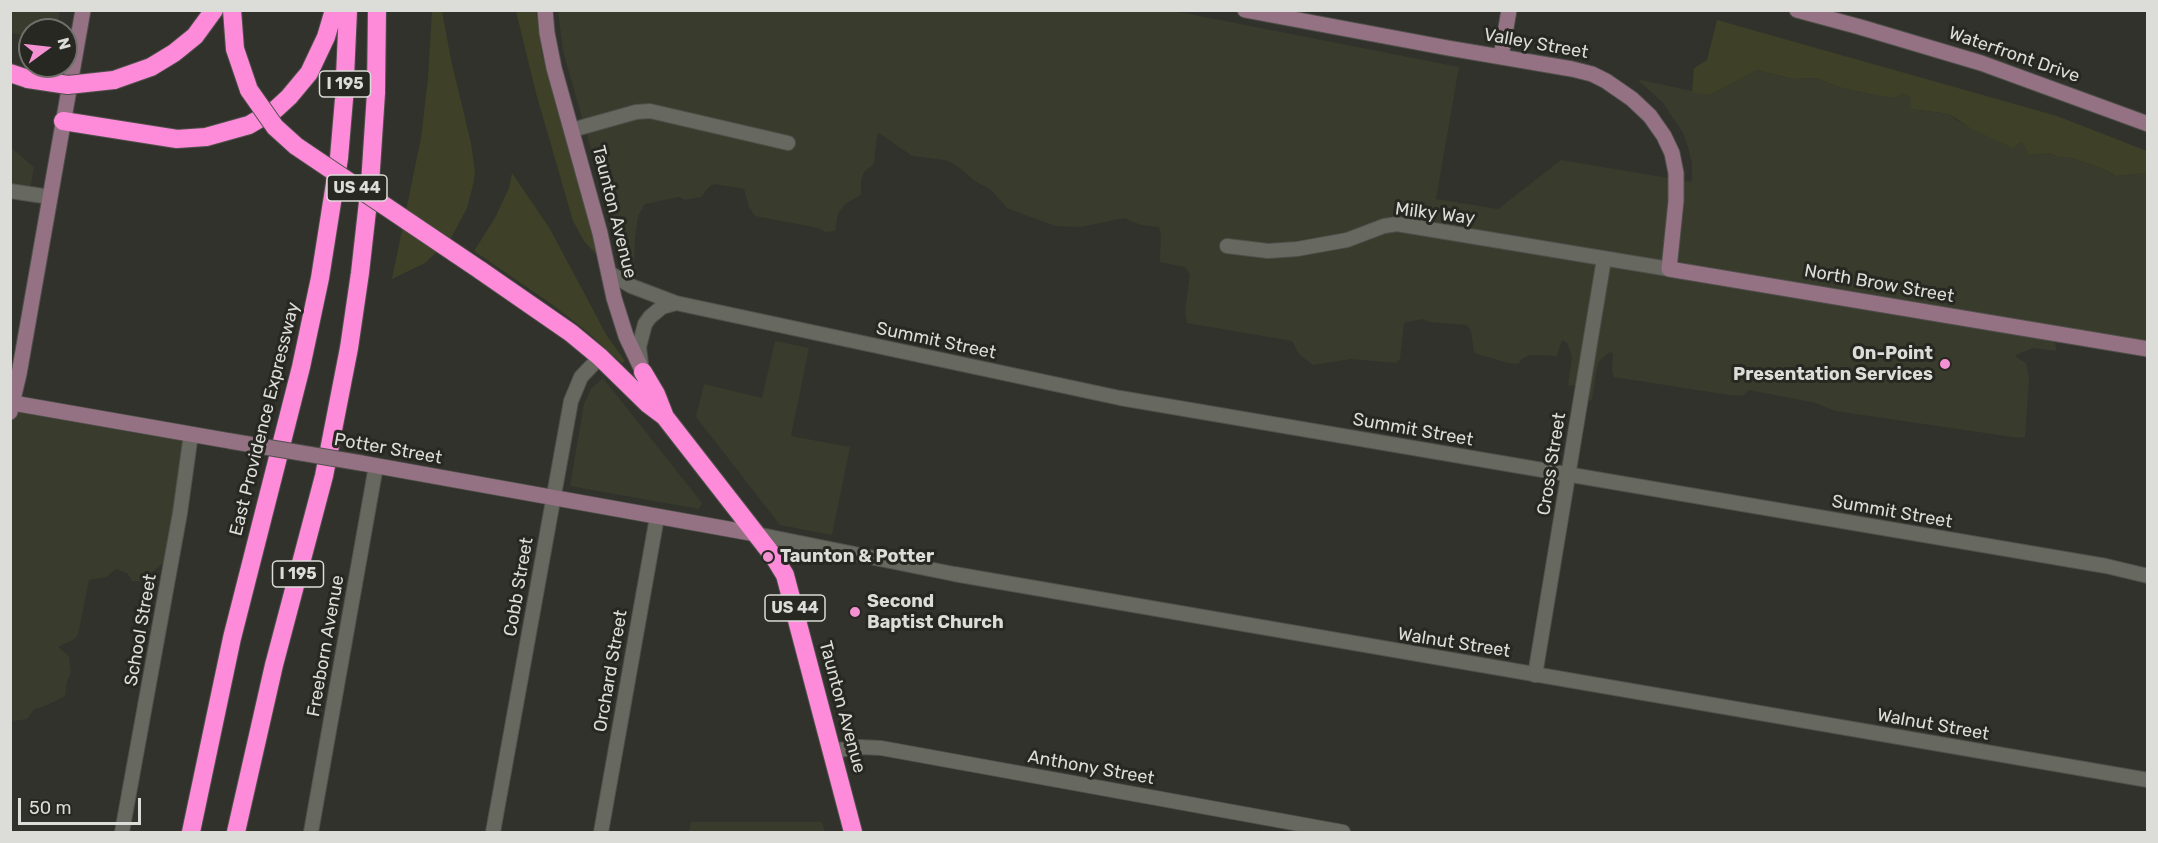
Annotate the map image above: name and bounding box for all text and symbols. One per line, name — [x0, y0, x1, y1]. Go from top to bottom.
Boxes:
north arrow — [18, 18, 78, 78]
street label: Waterfront Drive — [1946, 22, 2082, 88]
street label: Valley Street — [1482, 24, 1590, 64]
text: N — [53, 36, 75, 52]
road number: I 195 — [320, 71, 370, 97]
street label: Taunton Avenue — [587, 143, 641, 281]
road number: US 44 — [327, 175, 387, 201]
street label: Milky Way — [1394, 198, 1476, 230]
street label: North Brow Street — [1802, 260, 1956, 308]
street label: East Providence Expressway — [225, 300, 305, 538]
street label: Summit Street — [874, 318, 998, 364]
place label: On-Point Presentation Services — [1733, 343, 1933, 386]
marker: On-Point Presentation Services — [1938, 357, 1952, 371]
street label: Summit Street — [1351, 409, 1475, 451]
street label: Cross Street — [1533, 411, 1571, 517]
street label: Potter Street — [332, 429, 444, 469]
street label: Summit Street — [1830, 491, 1954, 533]
street label: Cobb Street — [500, 536, 538, 638]
place label: Taunton & Potter — [780, 546, 934, 568]
marker: Taunton & Potter — [761, 550, 775, 564]
road number: I 195 — [272, 561, 324, 587]
street label: School Street — [121, 572, 161, 688]
street label: Freeborn Avenue — [303, 574, 349, 718]
place label: Second Baptist Church — [867, 591, 1004, 634]
road number: US 44 — [765, 595, 825, 621]
marker: Second Baptist Church — [848, 605, 862, 619]
street label: Orchard Street — [590, 608, 632, 734]
street label: Walnut Street — [1396, 623, 1512, 663]
street label: Taunton Avenue — [814, 639, 870, 775]
street label: Walnut Street — [1875, 705, 1991, 745]
street label: Anthony Street — [1026, 746, 1156, 790]
scale bar — [21, 786, 144, 824]
text: 50 m — [29, 797, 72, 819]

